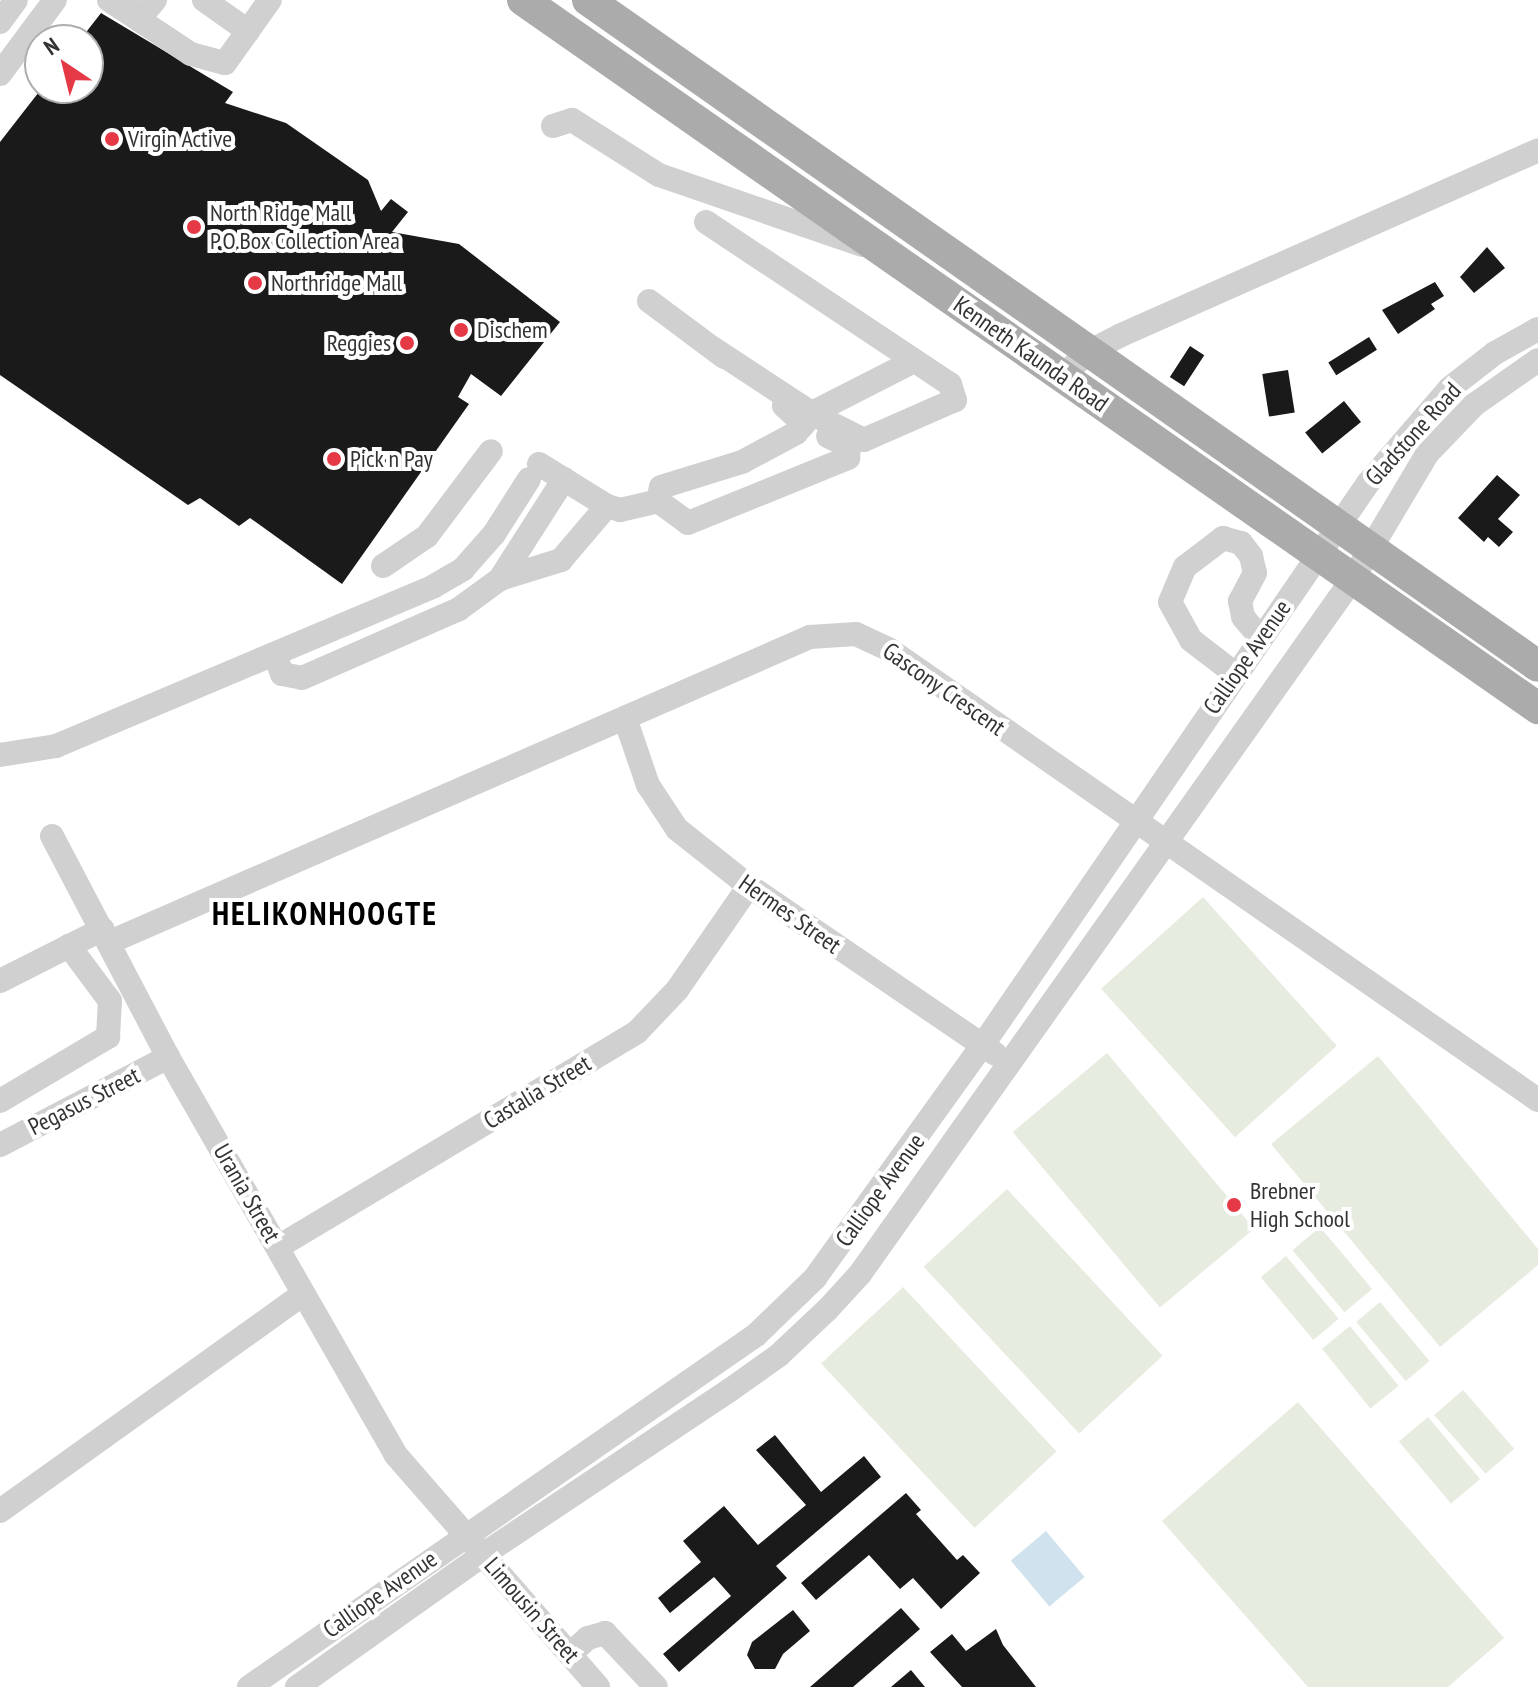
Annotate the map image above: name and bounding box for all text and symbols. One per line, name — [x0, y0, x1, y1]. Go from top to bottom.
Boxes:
north arrow — [24, 24, 104, 104]
text: N — [38, 31, 64, 61]
place label: Virgin Active — [128, 125, 233, 153]
marker: Virgin Active — [103, 130, 121, 148]
place label: North Ridge Mall P.O.Box Collection Area — [210, 199, 401, 255]
marker: North Ridge Mall P.O.Box Collection Area — [185, 218, 203, 236]
place label: Northridge Mall — [271, 269, 402, 297]
marker: Northridge Mall — [246, 274, 264, 292]
street label: Kenneth Kaunda Road — [948, 290, 1114, 418]
place label: Dischem — [477, 316, 548, 344]
marker: Dischem — [452, 321, 470, 339]
place label: Reggies — [327, 329, 391, 357]
marker: Reggies — [398, 334, 416, 352]
street label: Gladstone Road — [1359, 377, 1467, 491]
place label: Pick n Pay — [350, 445, 433, 473]
marker: Pick n Pay — [325, 450, 343, 468]
street label: Calliope Avenue — [1197, 594, 1297, 720]
street label: Gascony Crescent — [877, 636, 1011, 742]
street label: Hermes Street — [734, 868, 846, 960]
district label: HELIKONHOOGTE — [212, 894, 438, 932]
street label: Castalia Street — [478, 1049, 596, 1135]
street label: Pegasus Street — [23, 1061, 145, 1141]
street label: Calliope Avenue — [829, 1128, 931, 1252]
street label: Urania Street — [207, 1139, 287, 1247]
place label: Brebner High School — [1250, 1177, 1350, 1233]
marker: Brebner High School — [1225, 1196, 1243, 1214]
street label: Calliope Avenue — [317, 1544, 443, 1644]
street label: Limousin Street — [478, 1551, 586, 1669]

